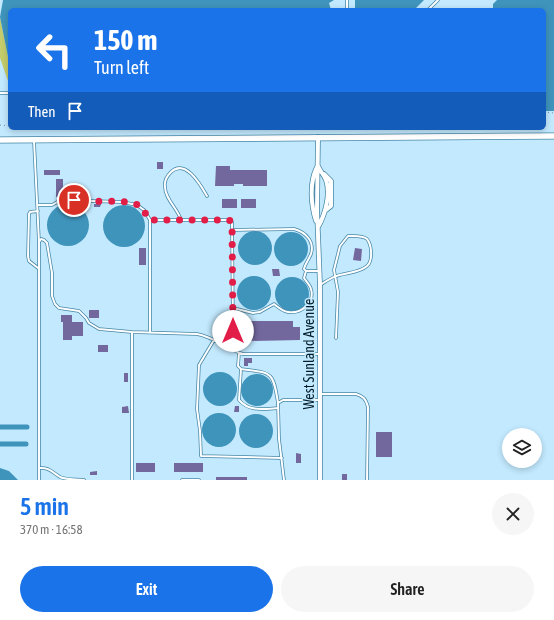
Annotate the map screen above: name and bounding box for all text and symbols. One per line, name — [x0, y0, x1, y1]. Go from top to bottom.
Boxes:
icon: left — [28, 24, 80, 76]
text: 150 m — [94, 24, 157, 56]
text: Turn left — [94, 57, 149, 78]
icon: arrive — [64, 100, 86, 122]
text: Then — [28, 103, 56, 120]
pin — [57, 183, 91, 217]
icon: arrive — [63, 189, 85, 211]
street label: West Sunland Avenue — [301, 299, 317, 409]
position arrow — [212, 310, 254, 352]
map controls — [502, 428, 542, 468]
button: layers — [502, 428, 542, 468]
text: 5 min — [20, 493, 69, 520]
button: close — [492, 493, 534, 535]
text: 370 m · 16:58 — [20, 522, 83, 537]
button: Exit — [20, 566, 273, 612]
button: Share — [281, 566, 534, 612]

